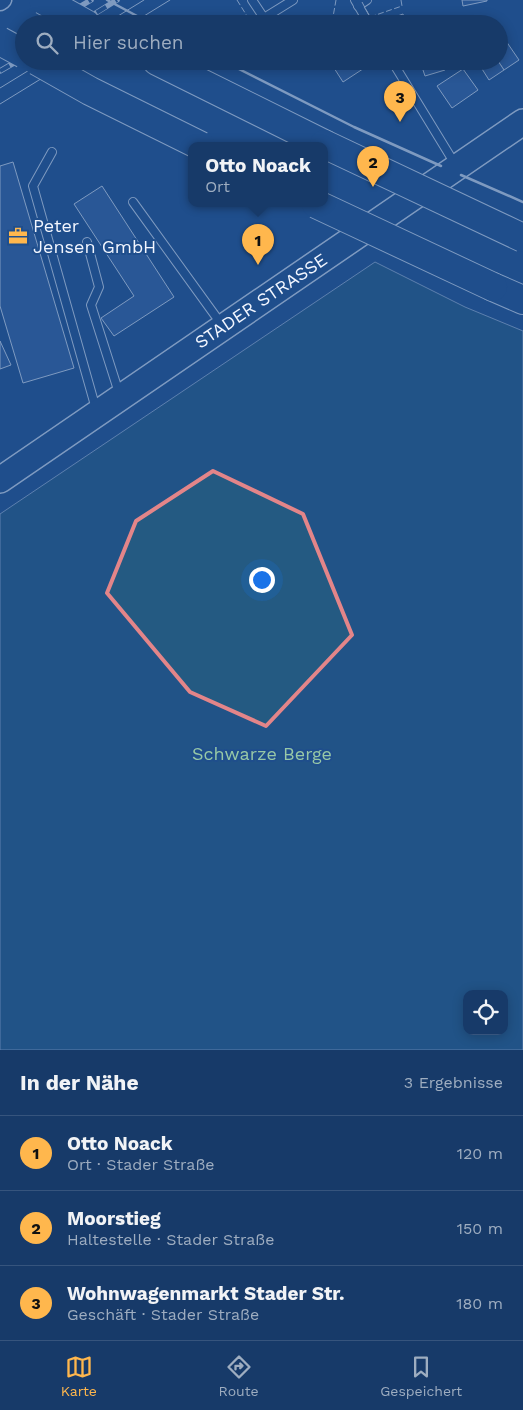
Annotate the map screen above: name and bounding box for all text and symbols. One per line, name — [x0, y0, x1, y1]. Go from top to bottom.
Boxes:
search box — [15, 15, 508, 70]
icon: search — [33, 29, 61, 57]
text: Hier suchen — [73, 31, 184, 54]
pin: 3 — [384, 81, 416, 122]
popup — [188, 142, 328, 207]
pin: 2 — [357, 146, 389, 187]
text: Otto Noack — [205, 154, 311, 177]
text: Ort — [205, 177, 230, 196]
place label: Peter Jensen GmbH — [33, 215, 156, 257]
pin: 1 — [242, 224, 274, 265]
office icon: Peter Jensen GmbH — [7, 225, 29, 247]
street label: STADER STRASSE — [191, 249, 331, 353]
your location — [249, 567, 275, 593]
park label: Schwarze Berge — [192, 743, 332, 764]
map controls — [463, 990, 508, 1035]
button: locate — [463, 990, 508, 1035]
text: In der Nähe — [20, 1070, 139, 1095]
text: 3 Ergebnisse — [404, 1073, 503, 1092]
text: Otto Noack — [67, 1132, 173, 1155]
text: 1 — [33, 1144, 39, 1163]
text: 120 m — [457, 1144, 503, 1163]
text: Ort · Stader Straße — [67, 1155, 215, 1174]
text: Moorstieg — [67, 1207, 161, 1230]
text: 2 — [31, 1219, 41, 1238]
text: 150 m — [457, 1219, 503, 1238]
text: Haltestelle · Stader Straße — [67, 1230, 274, 1249]
text: Wohnwagenmarkt Stader Str. — [67, 1282, 345, 1305]
text: 3 — [31, 1294, 41, 1313]
text: 180 m — [456, 1294, 503, 1313]
text: Geschäft · Stader Straße — [67, 1305, 259, 1324]
tab: Karte — [61, 1353, 97, 1399]
tab: Route — [219, 1353, 259, 1399]
tab: Gespeichert — [380, 1353, 462, 1399]

